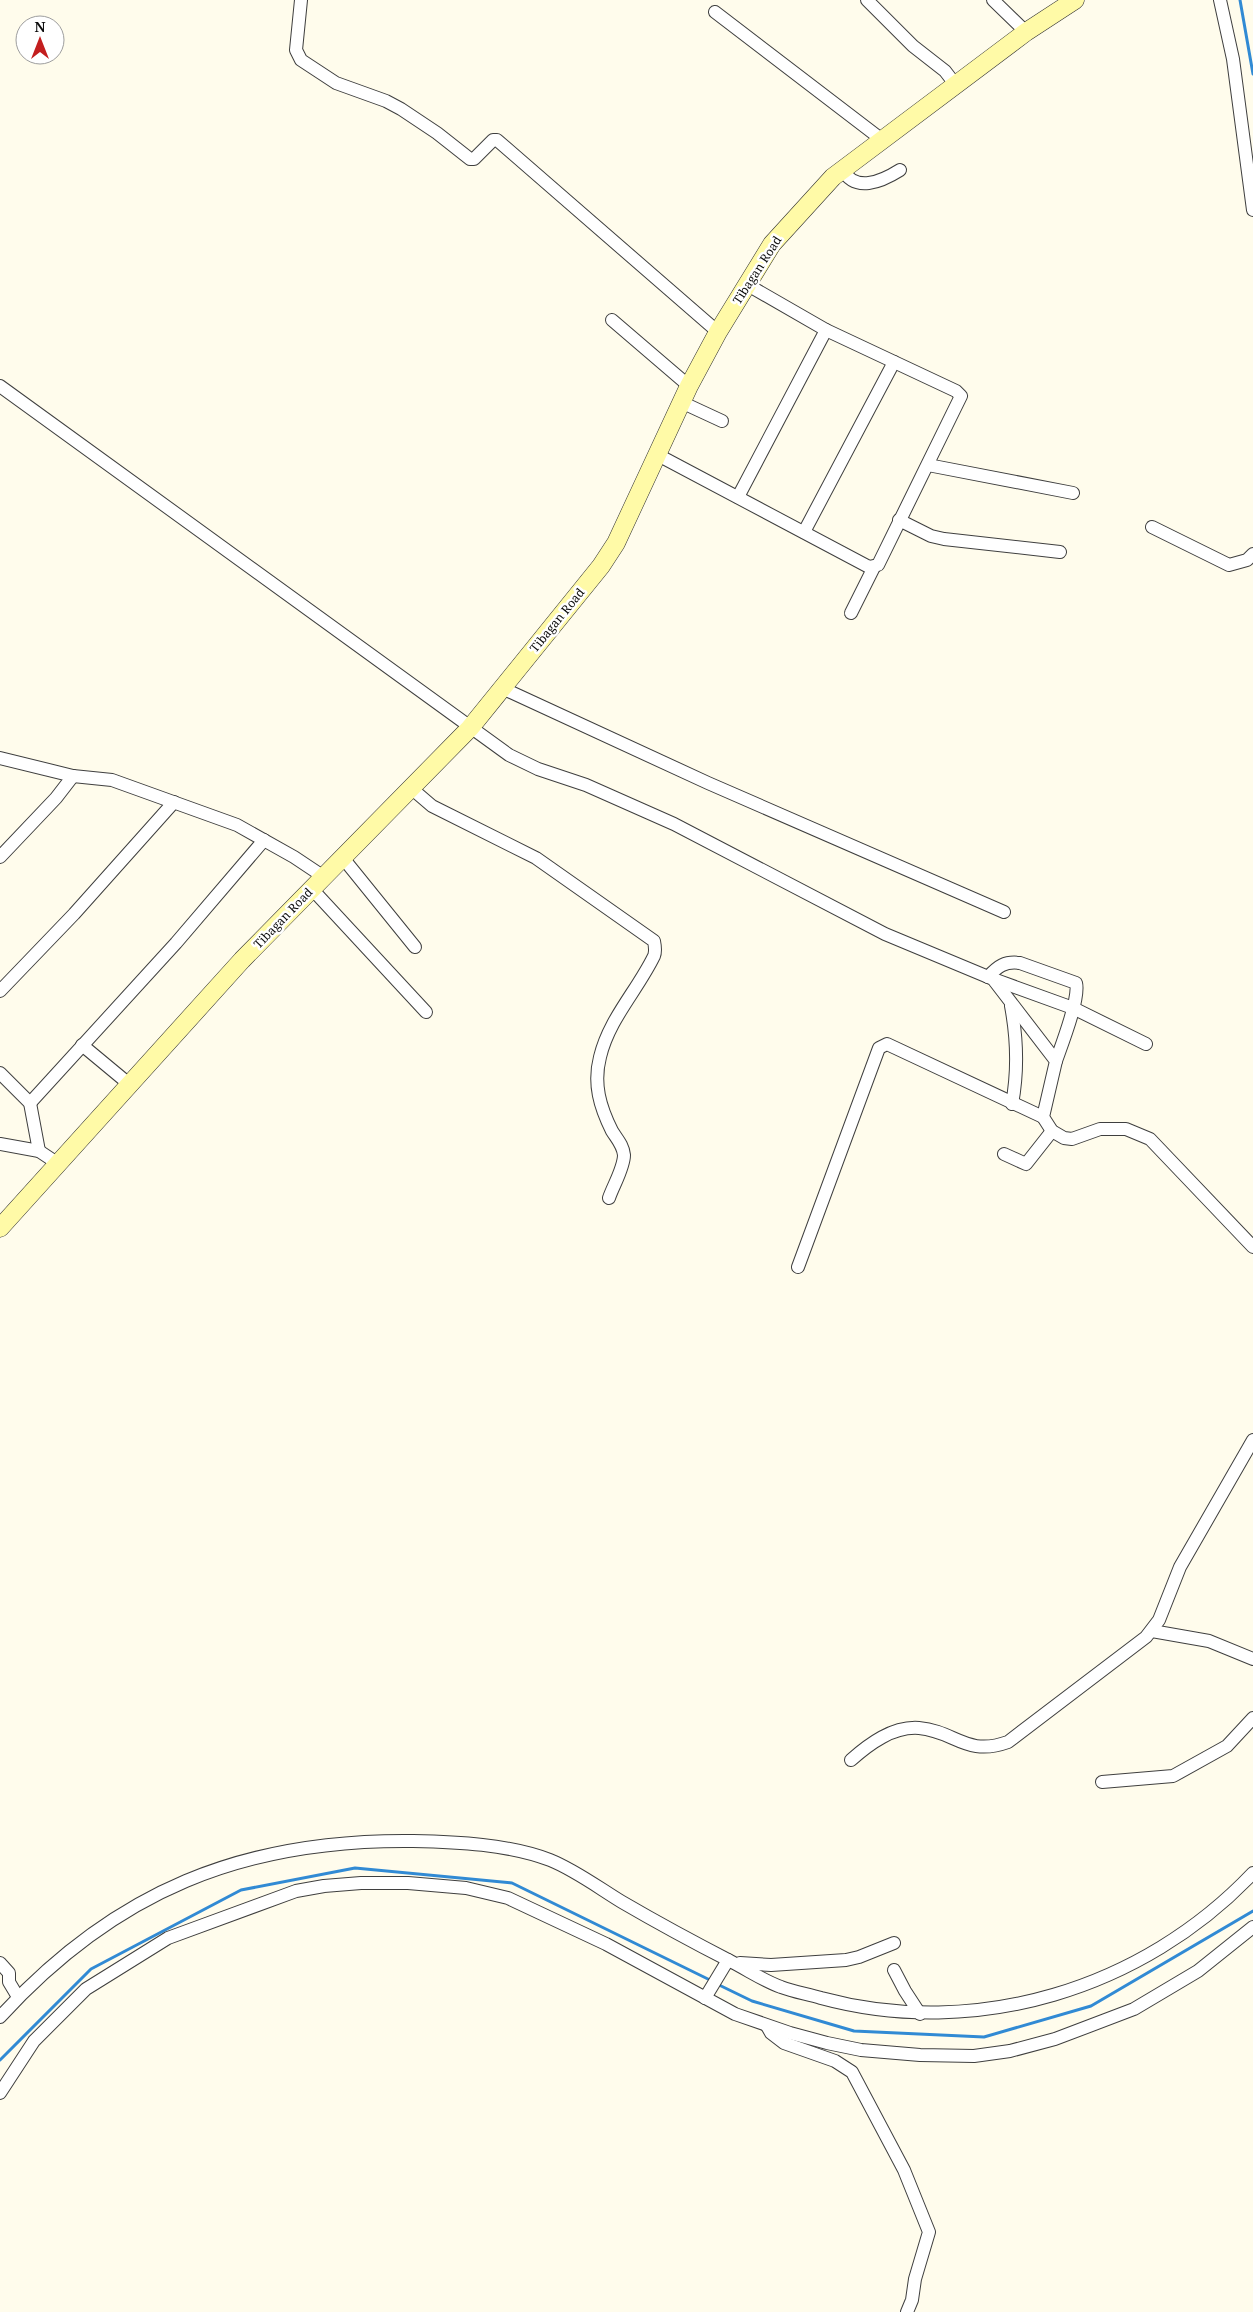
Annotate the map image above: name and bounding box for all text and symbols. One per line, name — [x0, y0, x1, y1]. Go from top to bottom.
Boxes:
north arrow — [15, 15, 65, 65]
text: N — [34, 17, 46, 36]
street label: Tibagan Road — [729, 232, 786, 307]
street label: Tibagan Road — [526, 584, 589, 656]
street label: Tibagan Road — [250, 883, 317, 952]

